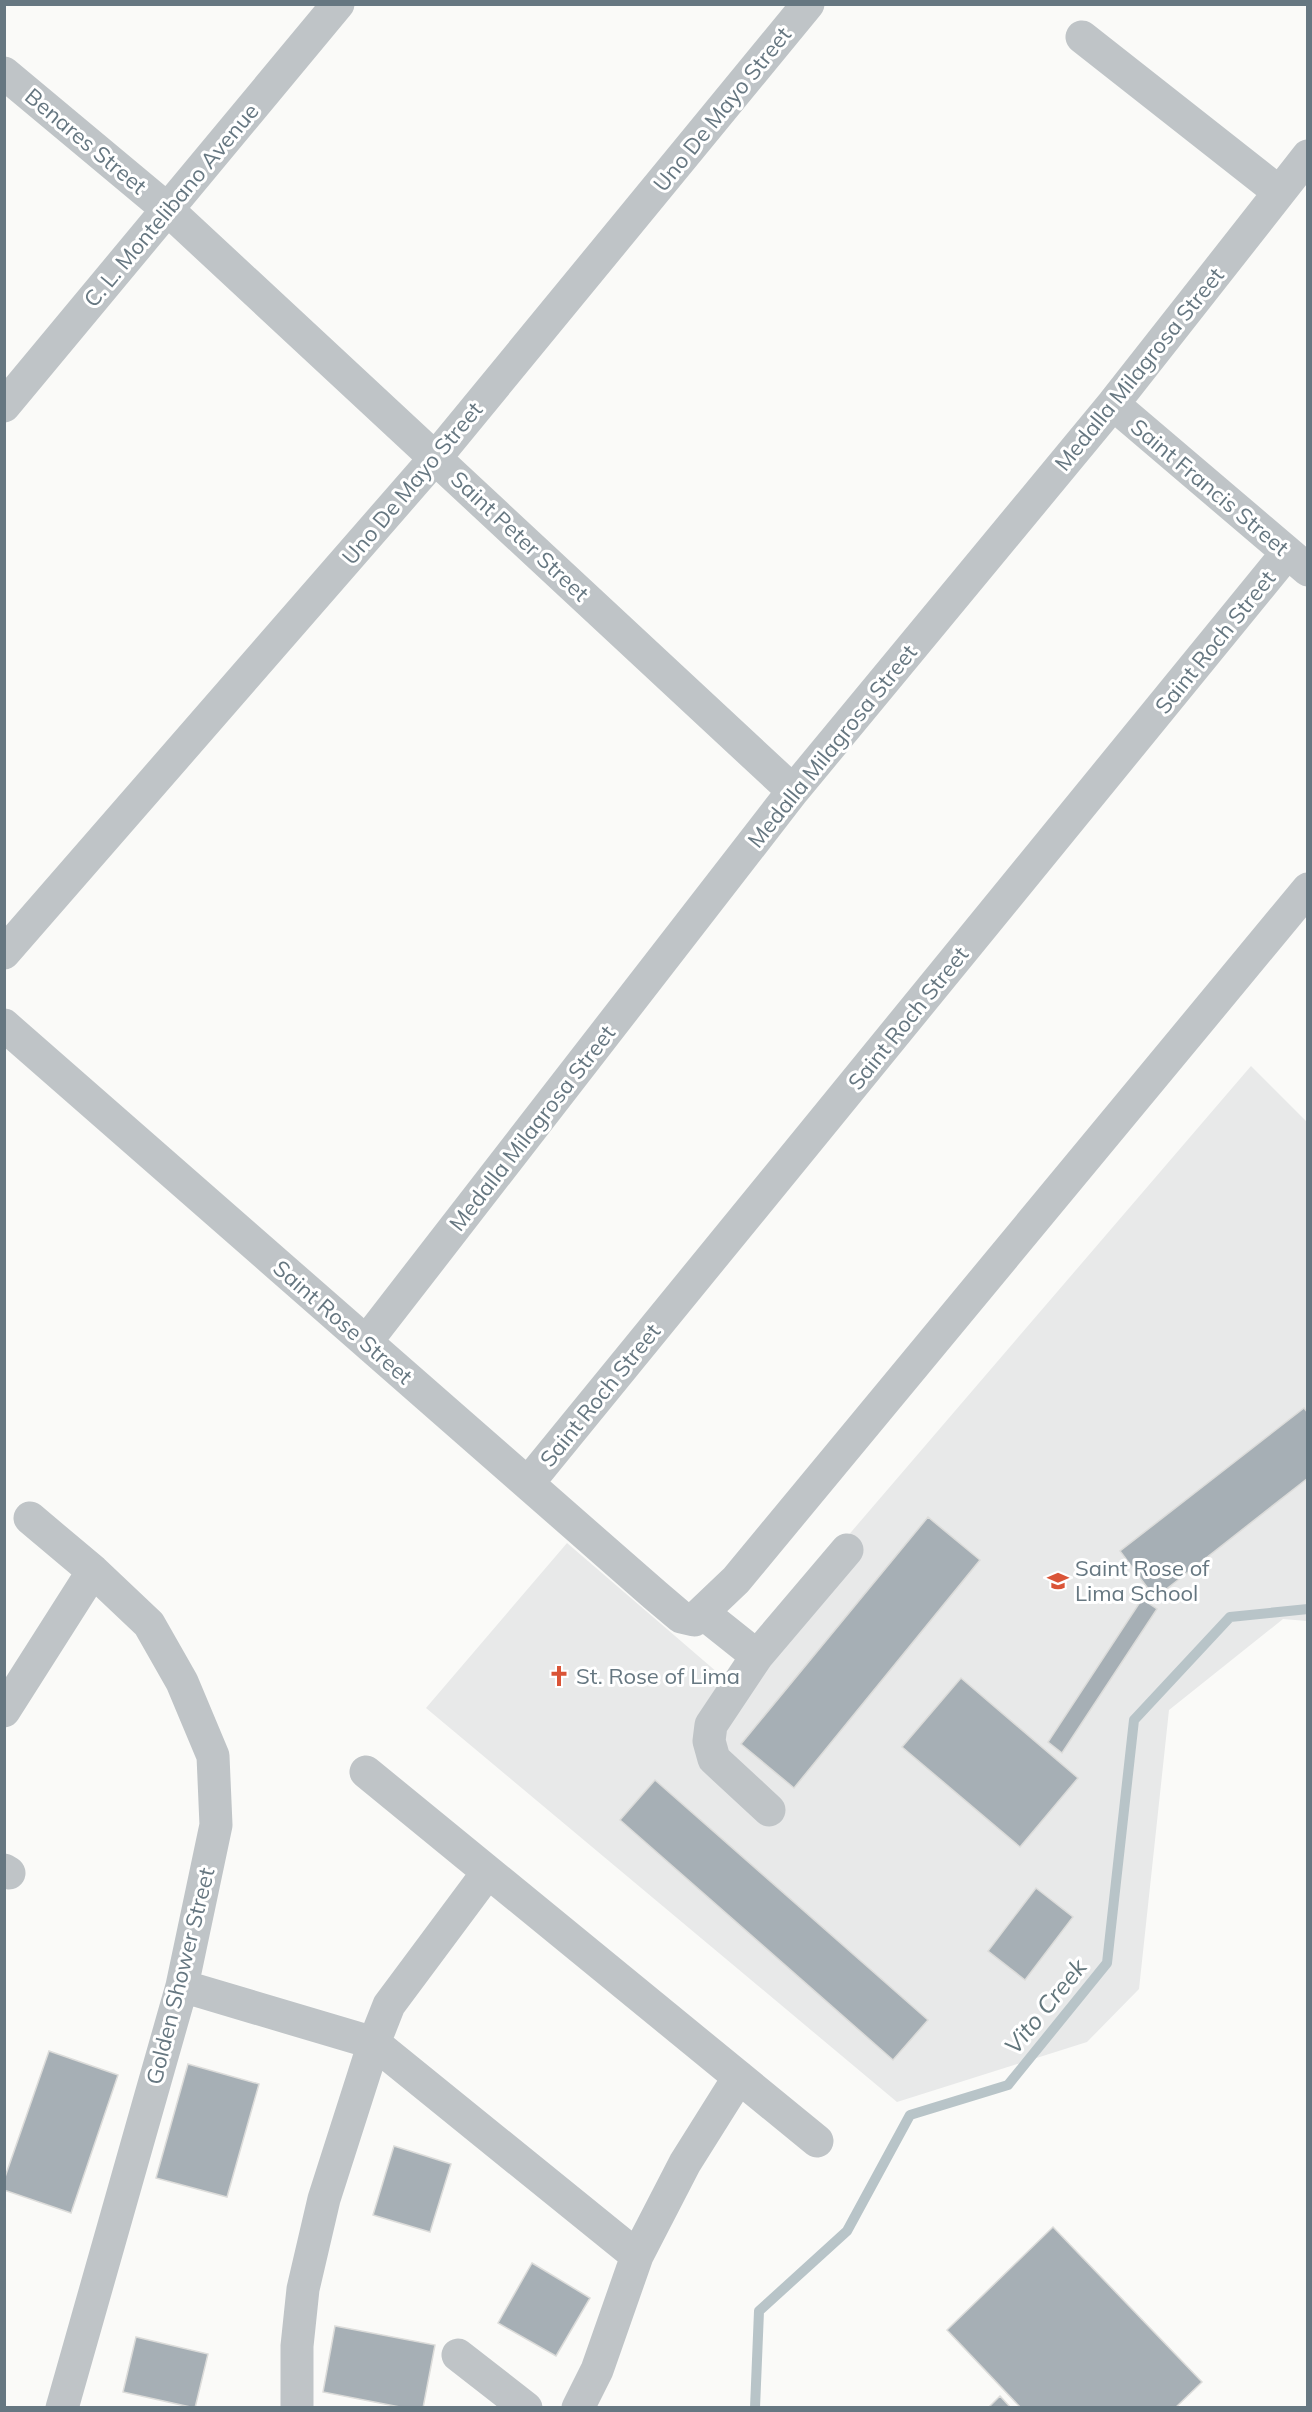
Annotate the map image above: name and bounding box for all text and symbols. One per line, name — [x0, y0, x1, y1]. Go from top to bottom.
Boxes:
street label: Uno De Mayo Street — [647, 21, 797, 197]
street label: Benares Street — [19, 82, 153, 200]
street label: C. L. Montelibano Avenue — [77, 97, 265, 313]
street label: Medalla Milagrosa Street — [1048, 261, 1230, 476]
street label: Uno De Mayo Street — [336, 396, 488, 570]
street label: Saint Francis Street — [1125, 413, 1295, 562]
street label: Saint Peter Street — [445, 465, 595, 607]
street label: Saint Roch Street — [1149, 564, 1282, 719]
street label: Medalla Milagrosa Street — [741, 638, 923, 853]
street label: Saint Roch Street — [842, 940, 975, 1095]
street label: Medalla Milagrosa Street — [443, 1019, 621, 1237]
street label: Saint Rose Street — [268, 1254, 419, 1390]
street label: Saint Roch Street — [534, 1317, 667, 1472]
place label: Saint Rose of Lima School — [1075, 1554, 1210, 1607]
school or university icon: Saint Rose of Lima School — [1046, 1569, 1070, 1593]
place label: St. Rose of Lima — [576, 1662, 740, 1690]
church icon: St. Rose of Lima — [547, 1664, 571, 1688]
street label: Golden Shower Street — [140, 1865, 221, 2087]
water label: Vito Creek — [997, 1952, 1093, 2060]

